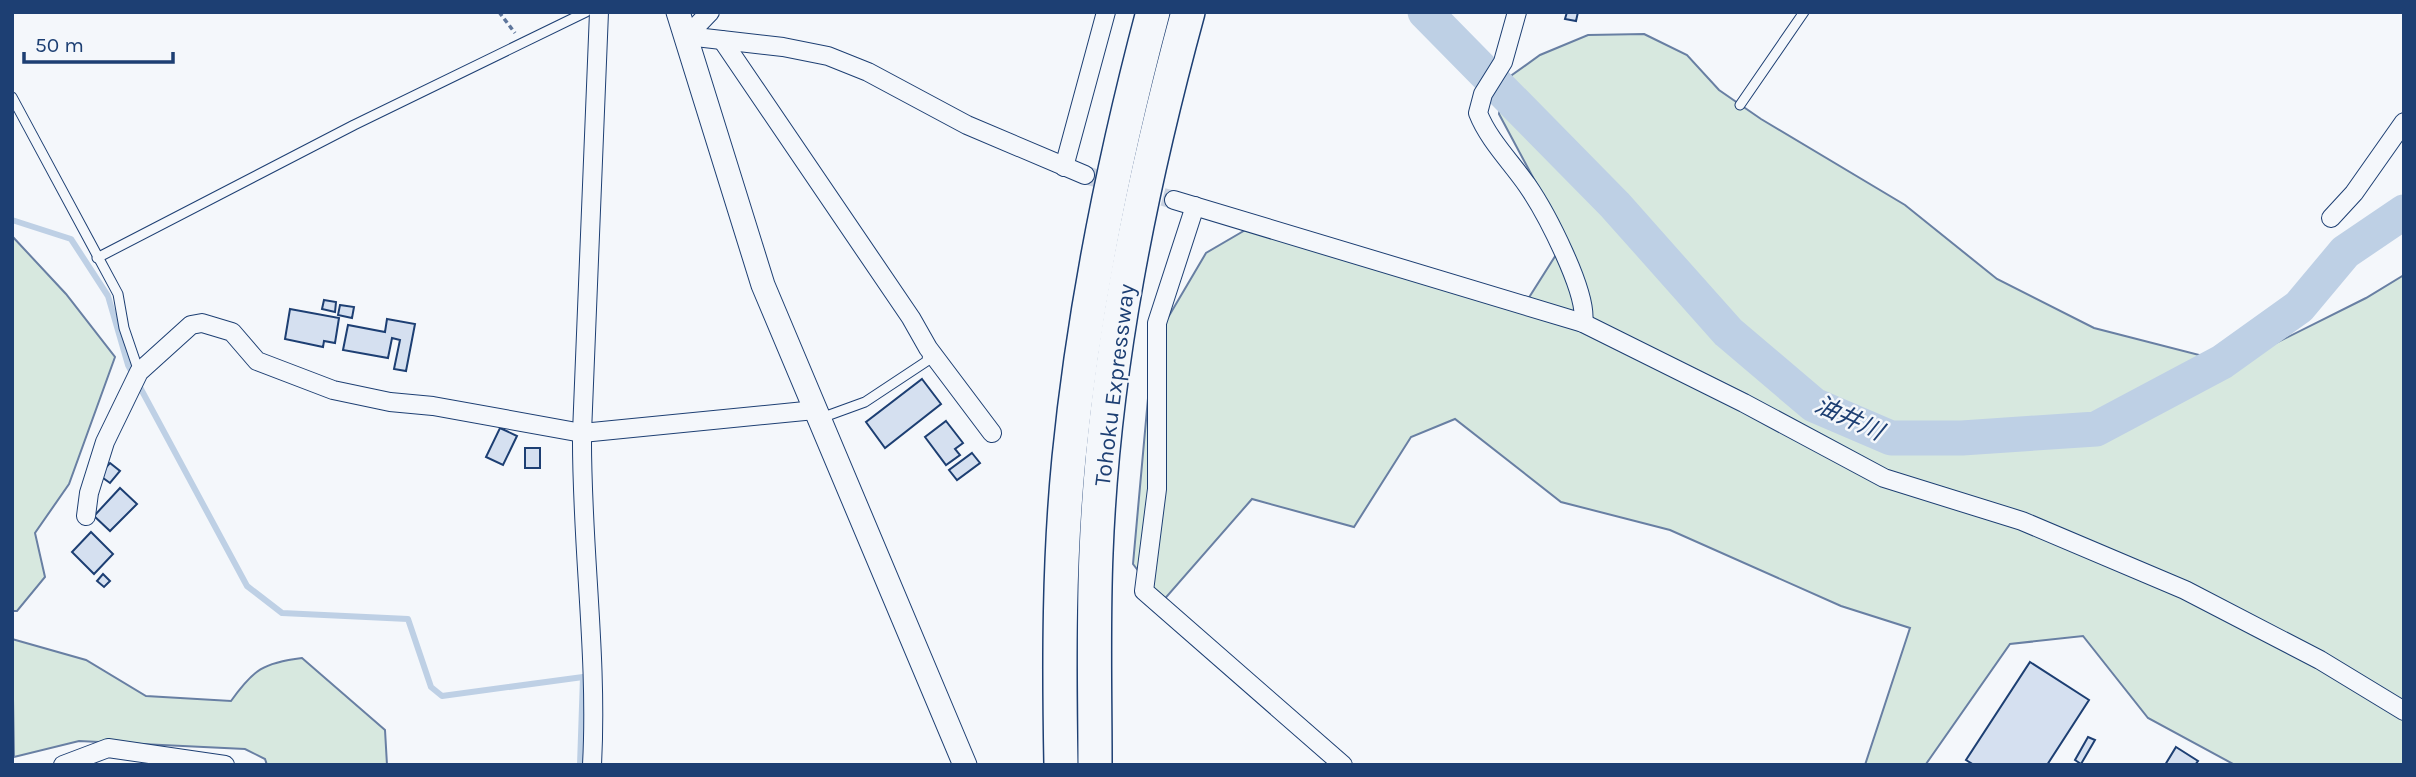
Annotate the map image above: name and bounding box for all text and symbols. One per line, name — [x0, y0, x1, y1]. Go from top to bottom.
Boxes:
scale bar — [24, 21, 173, 65]
text: 50 m — [35, 33, 84, 57]
street label: Tohoku Expressway — [1089, 282, 1140, 488]
water label: 油井川 — [1810, 390, 1890, 447]

